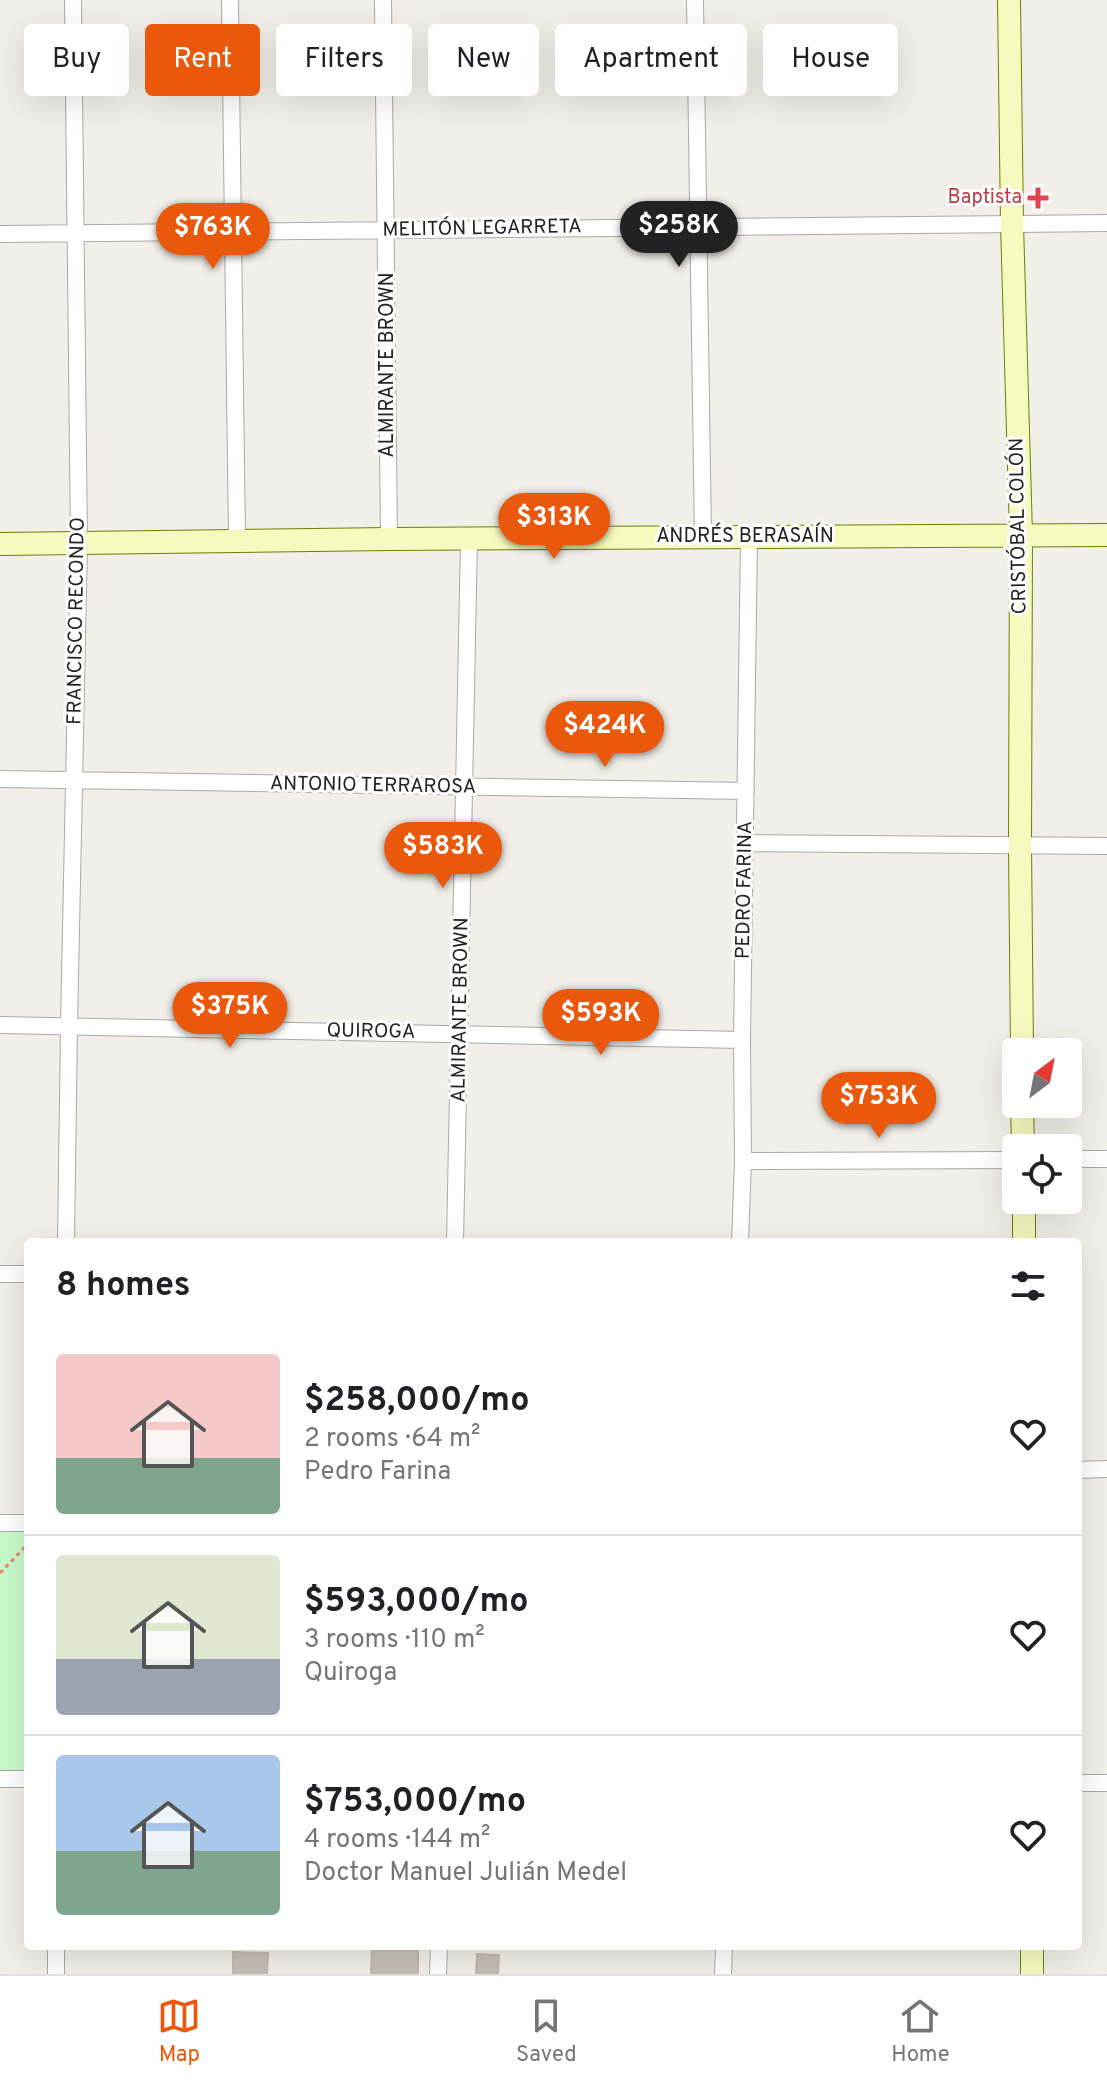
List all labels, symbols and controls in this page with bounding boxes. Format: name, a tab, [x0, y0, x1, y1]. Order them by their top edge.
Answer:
chip: Buy	[24, 24, 129, 96]
chip: Rent	[145, 24, 260, 96]
chip: Filters	[276, 24, 412, 96]
chip: New	[428, 24, 539, 96]
chip: Apartment	[555, 24, 747, 96]
chip: House	[763, 24, 898, 96]
place label: Baptista	[948, 185, 1022, 211]
marker: Baptista	[1029, 189, 1047, 207]
pin: $258K	[623, 201, 735, 269]
pin: $763K	[157, 203, 269, 271]
text: $258K	[638, 210, 720, 243]
text: $763K	[174, 212, 252, 245]
street label: MELITÓN LEGARRETA	[382, 212, 582, 244]
street label: ALMIRANTE BROWN	[375, 272, 401, 458]
street label: CRISTÓBAL COLÓN	[1002, 438, 1034, 614]
pin: $313K	[498, 493, 610, 561]
text: $313K	[516, 502, 592, 535]
street label: FRANCISCO RECONDO	[62, 517, 92, 725]
street label: ANDRÉS BERASAÍN	[656, 522, 834, 550]
pin: $424K	[549, 701, 661, 769]
text: $424K	[563, 710, 647, 743]
street label: ANTONIO TERRAROSA	[270, 771, 476, 801]
street label: PEDRO FARINA	[731, 821, 759, 959]
pin: $583K	[387, 822, 499, 890]
text: $583K	[402, 831, 484, 864]
street label: ALMIRANTE BROWN	[446, 917, 476, 1103]
pin: $375K	[174, 982, 286, 1050]
pin: $593K	[545, 989, 657, 1057]
text: $375K	[190, 991, 270, 1024]
text: $593K	[560, 998, 642, 1031]
street label: QUIROGA	[326, 1018, 416, 1046]
north arrow	[1002, 1038, 1082, 1118]
map controls	[1002, 1038, 1082, 1214]
pin: $753K	[823, 1072, 935, 1140]
text: $753K	[839, 1081, 919, 1114]
button: locate	[1002, 1134, 1082, 1214]
icon: filters	[1006, 1264, 1050, 1308]
text: 8 homes	[56, 1265, 190, 1308]
text: $258,000/mo	[304, 1380, 530, 1423]
icon: home	[120, 1386, 216, 1482]
icon: heart	[1006, 1412, 1050, 1456]
text: 2 rooms · 64 m²	[304, 1423, 480, 1456]
text: Pedro Farina	[304, 1456, 451, 1489]
text: $593,000/mo	[304, 1581, 529, 1624]
icon: home	[120, 1587, 216, 1683]
icon: heart	[1006, 1613, 1050, 1657]
text: 3 rooms · 110 m²	[304, 1624, 485, 1657]
text: Quiroga	[304, 1657, 397, 1690]
text: $753,000/mo	[304, 1781, 526, 1824]
icon: home	[120, 1787, 216, 1883]
icon: heart	[1006, 1813, 1050, 1857]
text: 4 rooms · 144 m²	[304, 1824, 490, 1857]
text: Doctor Manuel Julián Medel	[304, 1857, 627, 1890]
tab: Map	[157, 1994, 201, 2069]
tab: Saved	[516, 1994, 577, 2069]
tab: Home	[891, 1994, 950, 2069]

